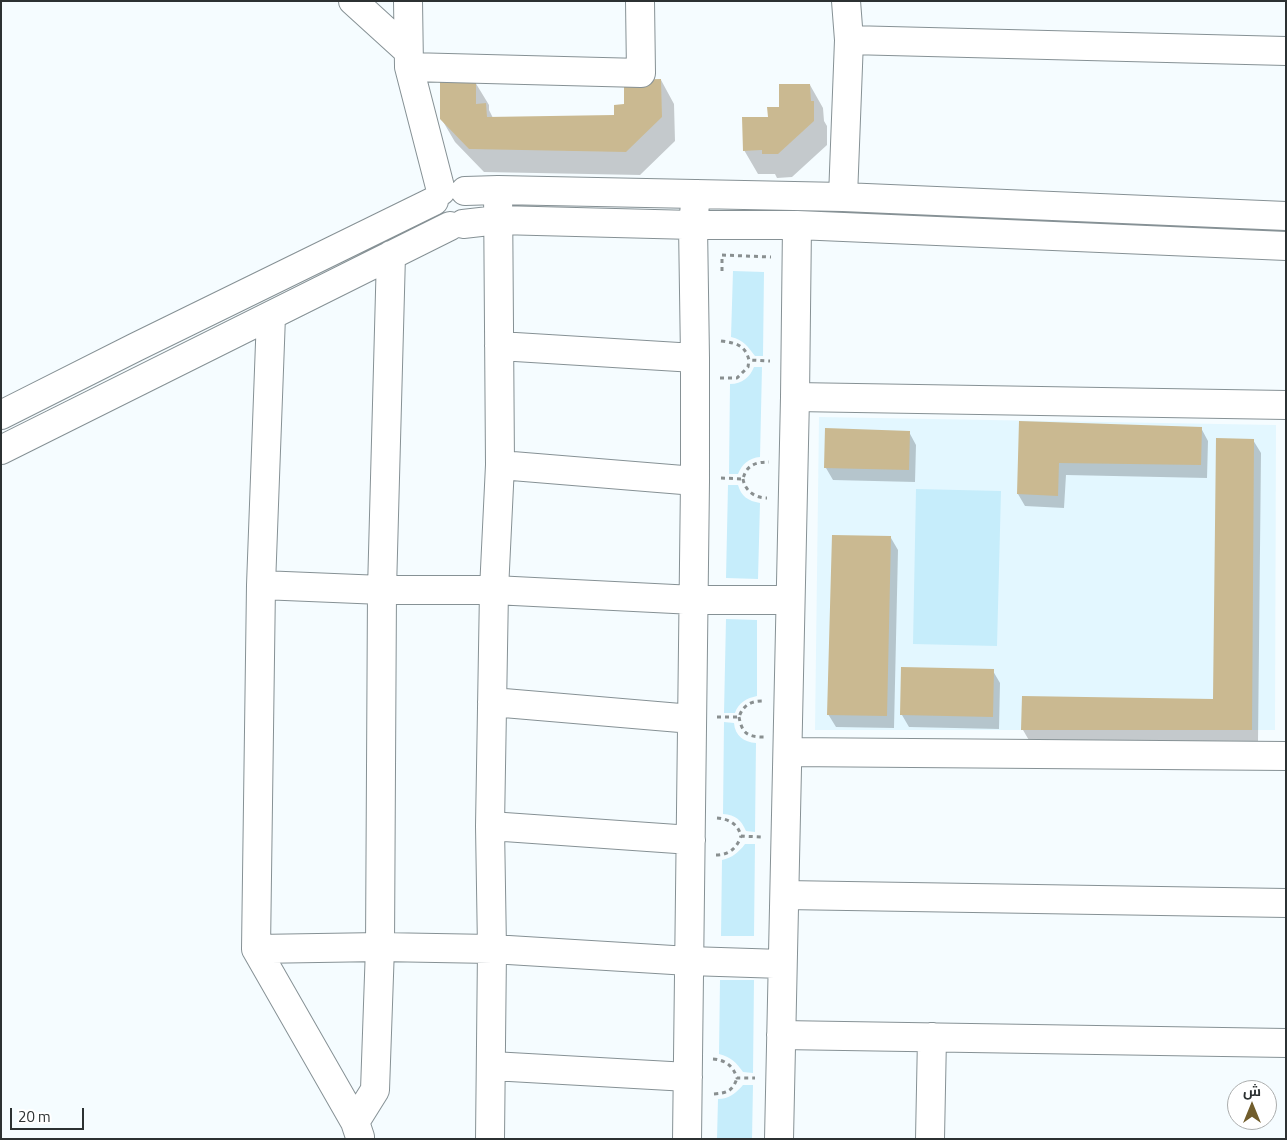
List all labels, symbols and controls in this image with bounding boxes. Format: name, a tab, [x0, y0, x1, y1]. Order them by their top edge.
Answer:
north arrow	[1227, 1080, 1277, 1130]
text: ش	[1243, 1080, 1261, 1101]
scale bar	[12, 1098, 86, 1130]
text: 20 m	[18, 1105, 51, 1128]

